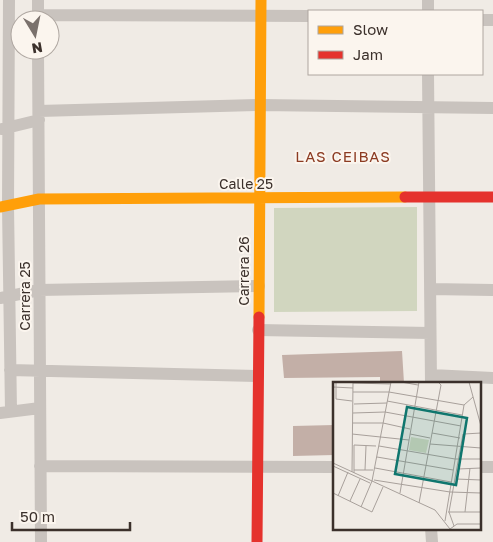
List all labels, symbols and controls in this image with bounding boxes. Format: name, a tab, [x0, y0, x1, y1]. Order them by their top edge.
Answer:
north arrow	[10, 10, 60, 60]
legend	[308, 10, 483, 75]
text: Slow	[353, 20, 388, 38]
text: N	[31, 39, 44, 58]
text: Jam	[353, 45, 383, 63]
district label: LAS CEIBAS	[295, 147, 391, 165]
street label: Calle 25	[219, 175, 273, 192]
street label: Carrera 26	[235, 236, 252, 306]
street label: Carrera 25	[16, 261, 33, 331]
inset map	[333, 382, 480, 530]
scale bar	[12, 500, 130, 532]
text: 50 m	[20, 507, 55, 525]

